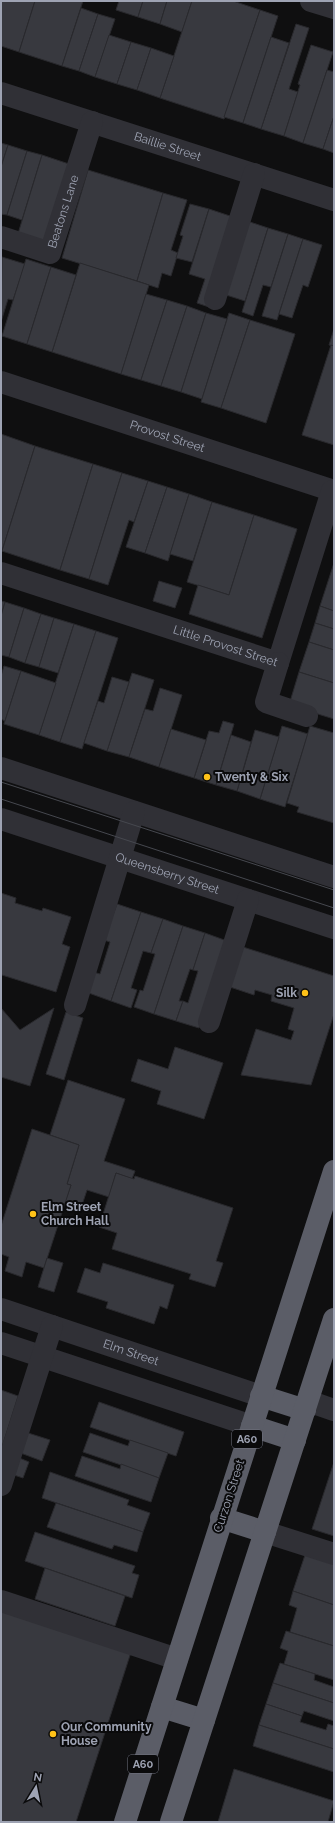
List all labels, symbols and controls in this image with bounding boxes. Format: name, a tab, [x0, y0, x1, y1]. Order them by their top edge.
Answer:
street label: Baillie Street	[132, 129, 203, 164]
street label: Beatons Lane	[45, 173, 82, 250]
street label: Provost Street	[128, 418, 207, 455]
street label: Little Provost Street	[171, 622, 279, 669]
place label: Twenty & Six	[215, 770, 289, 784]
marker: Twenty & Six	[202, 772, 212, 782]
street label: Queensberry Street	[114, 850, 221, 897]
place label: Silk	[276, 986, 297, 1000]
marker: Silk	[300, 988, 310, 998]
place label: Elm Street Church Hall	[41, 1200, 109, 1228]
marker: Elm Street Church Hall	[28, 1209, 38, 1219]
street label: Elm Street	[101, 1337, 161, 1368]
road number: A60	[232, 1430, 262, 1448]
street label: Curzon Street	[211, 1458, 247, 1534]
place label: Our Community House	[61, 1720, 152, 1748]
marker: Our Community House	[48, 1729, 58, 1739]
road number: A60	[128, 1755, 158, 1773]
north arrow	[16, 1767, 56, 1807]
text: N	[32, 1771, 43, 1785]

